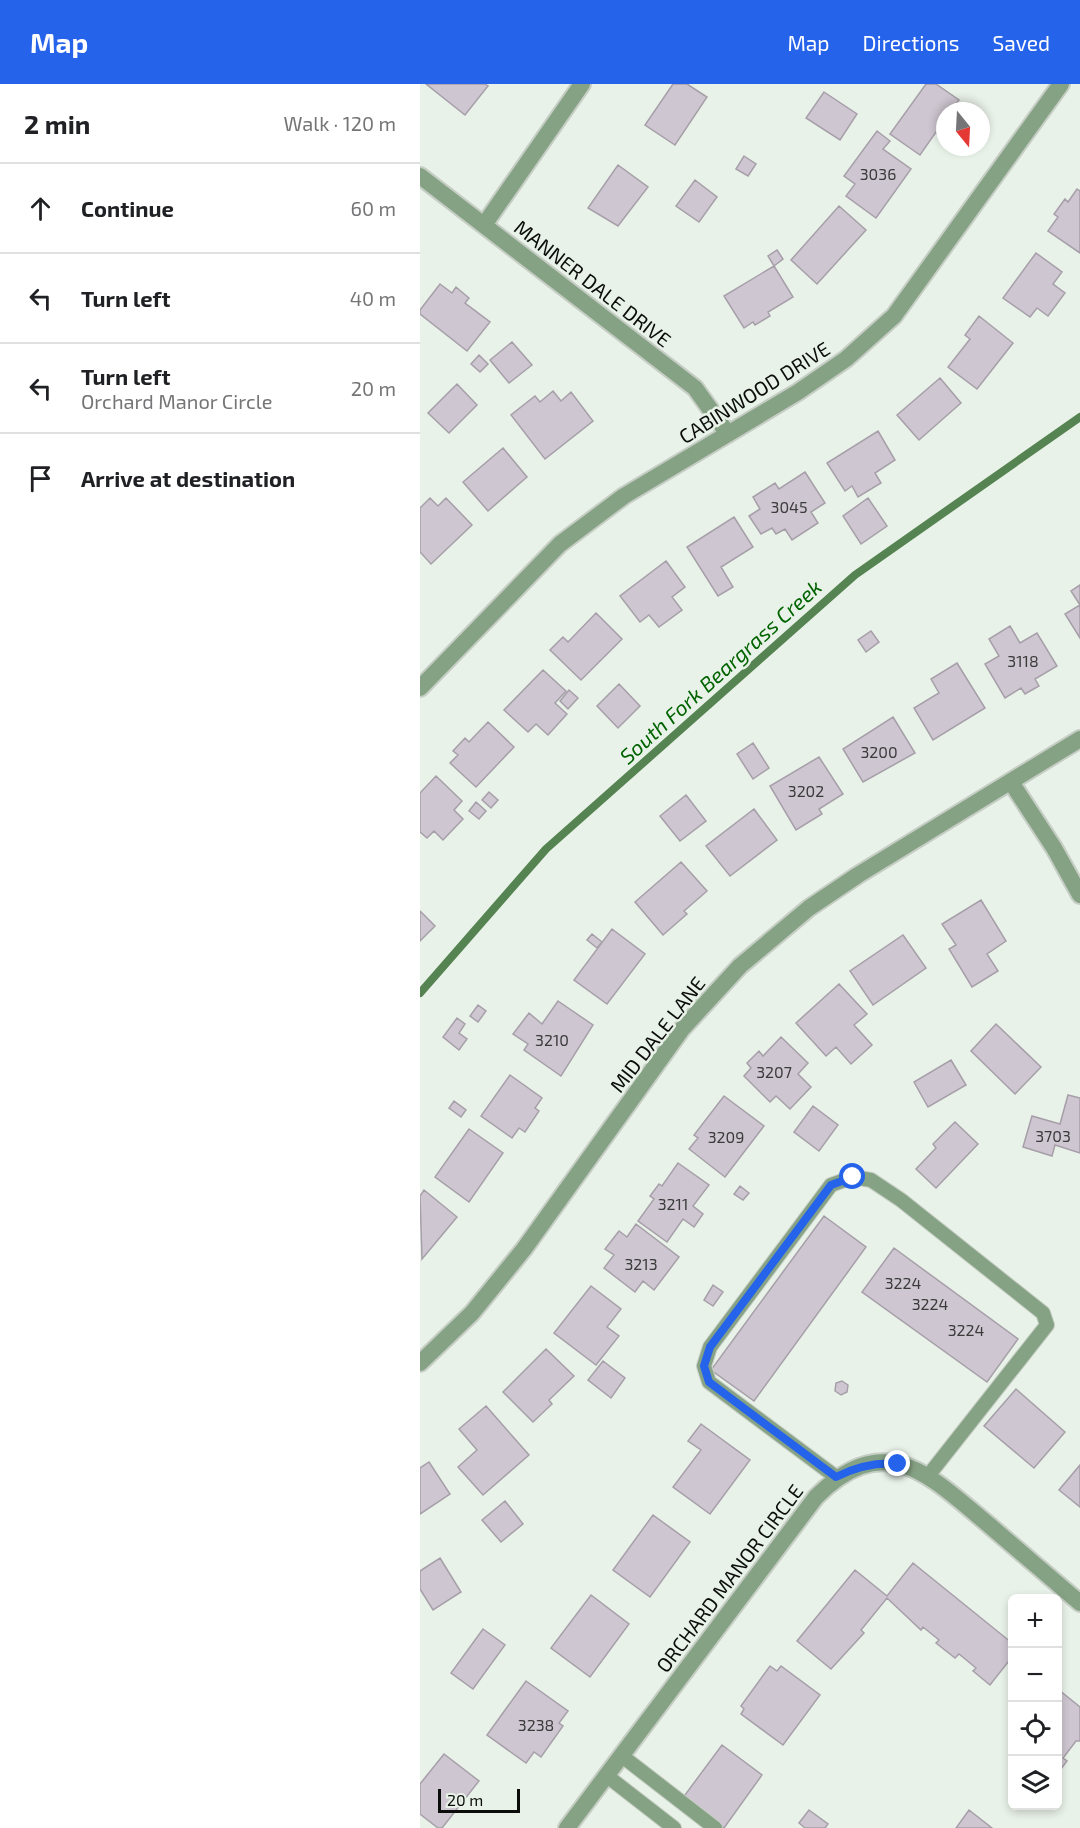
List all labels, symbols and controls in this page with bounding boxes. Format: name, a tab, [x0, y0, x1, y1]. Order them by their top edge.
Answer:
text: Map	[30, 25, 88, 59]
text: Map	[787, 30, 830, 55]
text: Directions	[863, 30, 959, 55]
text: Saved	[992, 30, 1050, 55]
north arrow	[936, 102, 990, 156]
text: 2 min	[24, 108, 90, 139]
text: Walk · 120 m	[284, 111, 396, 135]
house number: 3036	[860, 164, 896, 183]
icon: ahead	[24, 192, 57, 225]
text: Continue	[81, 195, 174, 221]
text: 60 m	[351, 196, 396, 220]
street label: MANNER DALE DRIVE	[510, 214, 676, 352]
icon: left	[24, 282, 57, 315]
text: Turn left	[81, 285, 170, 311]
text: 40 m	[350, 286, 396, 310]
street label: CABINWOOD DRIVE	[674, 336, 834, 448]
text: Turn left	[81, 363, 170, 389]
icon: left	[24, 372, 57, 405]
text: 20 m	[351, 376, 396, 400]
text: Orchard Manor Circle	[81, 389, 272, 413]
icon: arrive	[24, 462, 57, 495]
text: Arrive at destination	[81, 465, 295, 491]
house number: 3045	[771, 497, 807, 516]
water label: South Fork Beargrass Creek	[614, 574, 826, 768]
house number: 3118	[1007, 651, 1039, 670]
house number: 3200	[860, 742, 898, 761]
house number: 3202	[788, 781, 824, 800]
street label: MID DALE LANE	[604, 971, 710, 1097]
house number: 3210	[535, 1030, 569, 1049]
house number: 3207	[756, 1062, 792, 1081]
house number: 3703	[1035, 1126, 1071, 1145]
house number: 3209	[708, 1127, 744, 1146]
route start	[839, 1163, 865, 1189]
house number: 3211	[658, 1194, 688, 1213]
house number: 3213	[624, 1254, 658, 1273]
house number: 3224	[885, 1273, 922, 1292]
house number: 3224	[912, 1294, 949, 1313]
house number: 3224	[948, 1320, 985, 1339]
route end	[884, 1450, 910, 1476]
street label: ORCHARD MANOR CIRCLE	[650, 1479, 808, 1677]
map controls	[1008, 1594, 1062, 1810]
button: +	[1008, 1594, 1062, 1648]
button: −	[1008, 1648, 1062, 1702]
button: locate	[1008, 1702, 1062, 1756]
house number: 3238	[518, 1715, 554, 1734]
button: layers	[1008, 1756, 1062, 1810]
scale bar	[438, 1786, 520, 1814]
text: 20 m	[447, 1790, 483, 1809]

